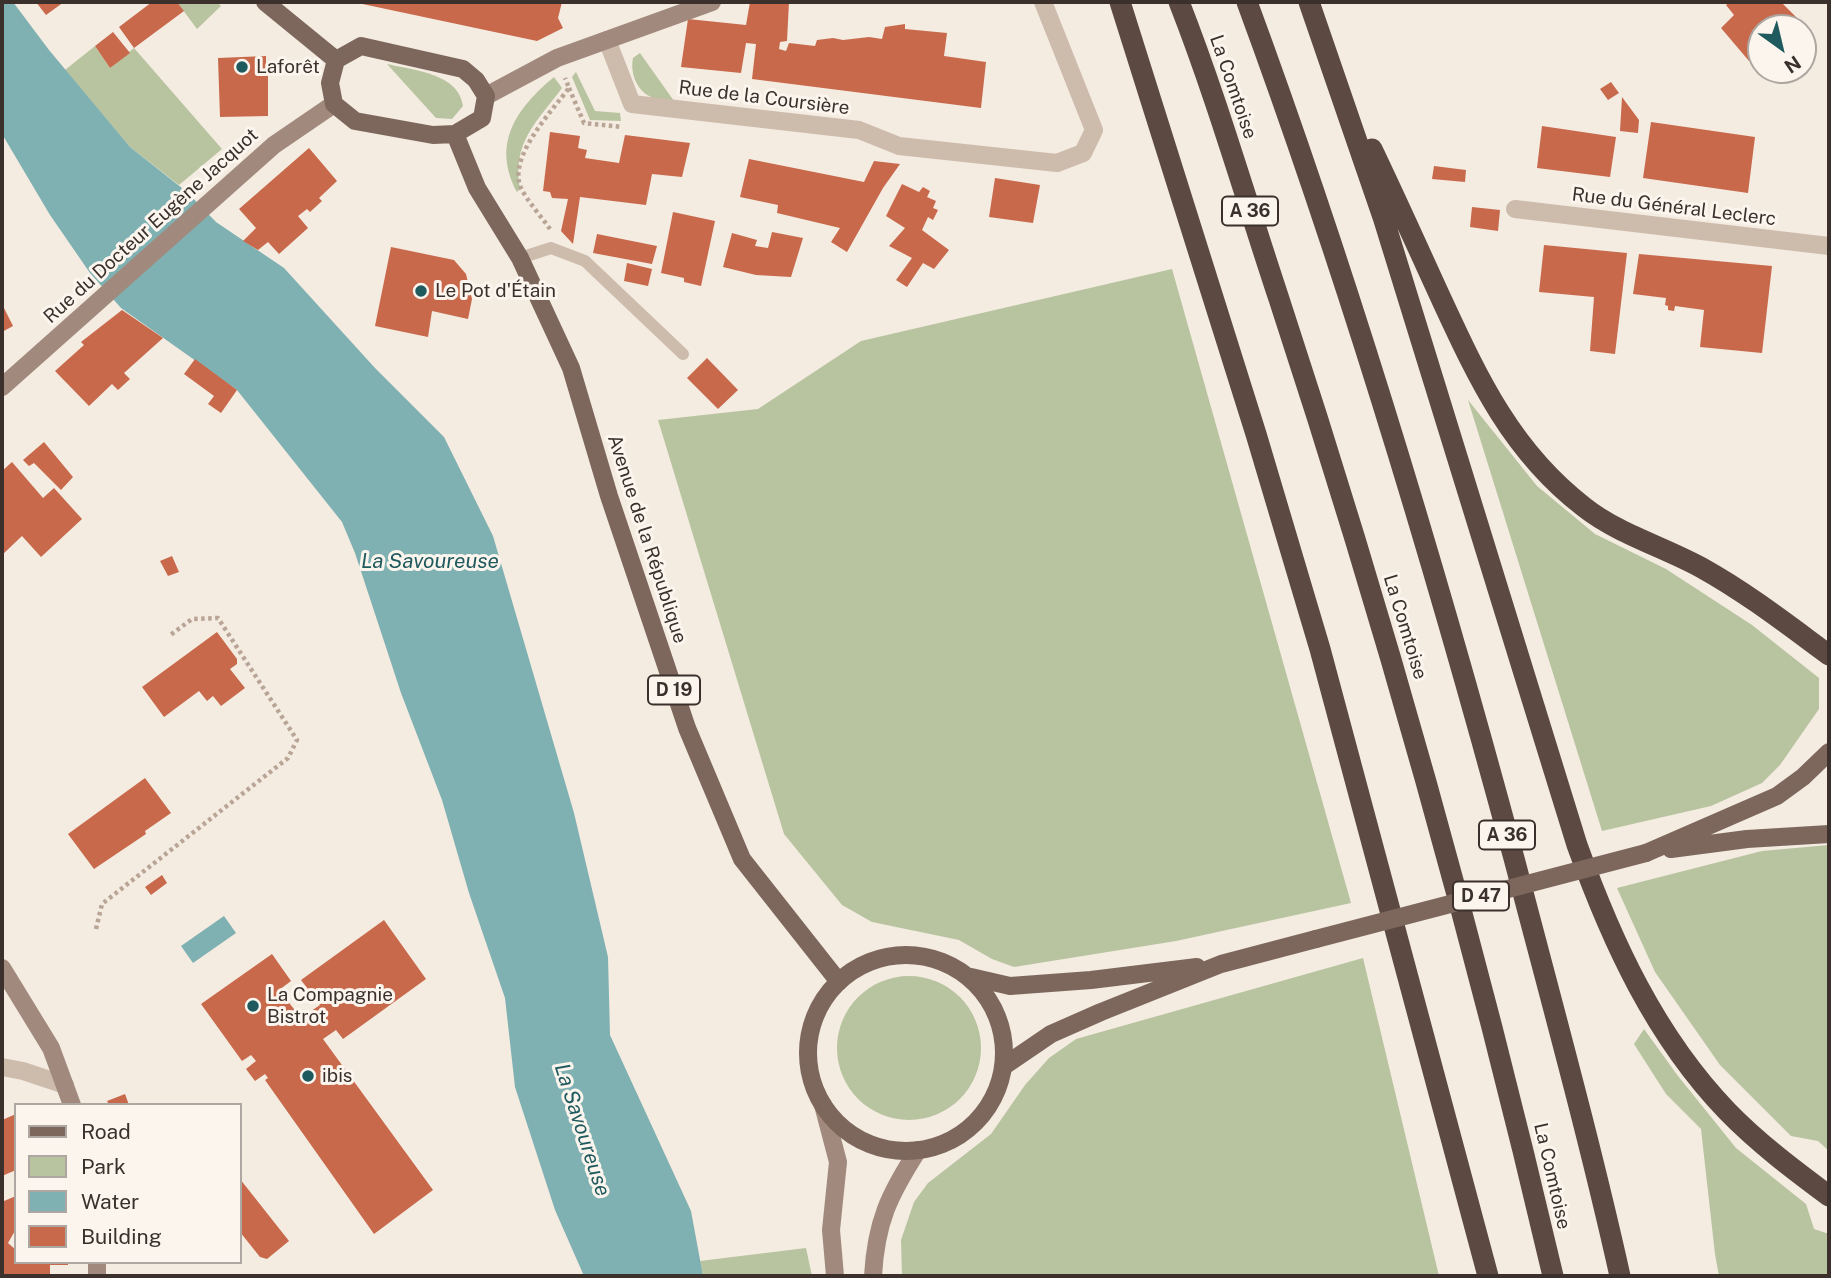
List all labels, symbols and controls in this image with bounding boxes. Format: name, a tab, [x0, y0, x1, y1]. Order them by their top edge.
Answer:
north arrow	[1747, 14, 1817, 84]
street label: La Comtoise	[1205, 32, 1261, 142]
text: N	[1780, 51, 1805, 78]
place label: Laforêt	[256, 56, 320, 78]
marker: Laforêt	[234, 59, 250, 75]
street label: Rue de la Coursière	[677, 76, 851, 120]
street label: Rue du Docteur Eugène Jacquot	[39, 124, 263, 328]
street label: Rue du Général Leclerc	[1571, 183, 1777, 231]
road number: A 36	[1222, 196, 1278, 226]
place label: Le Pot d'Étain	[435, 280, 556, 302]
marker: Le Pot d'Étain	[413, 283, 429, 299]
street label: Avenue de la République	[602, 432, 692, 646]
water label: La Savoureuse	[361, 549, 499, 575]
street label: La Comtoise	[1378, 572, 1432, 682]
road number: D 19	[648, 676, 700, 704]
road number: A 36	[1479, 820, 1535, 850]
road number: D 47	[1453, 882, 1509, 911]
place label: La Compagnie Bistrot	[267, 984, 393, 1028]
marker: La Compagnie Bistrot	[245, 998, 261, 1014]
water label: La Savoureuse	[549, 1060, 615, 1200]
place label: ibis	[322, 1065, 352, 1087]
marker: ibis	[300, 1068, 316, 1084]
legend	[14, 1103, 242, 1264]
text: Road	[81, 1119, 131, 1144]
street label: La Comtoise	[1529, 1121, 1575, 1231]
text: Park	[81, 1154, 126, 1179]
text: Water	[81, 1189, 139, 1214]
text: Building	[81, 1224, 162, 1249]

